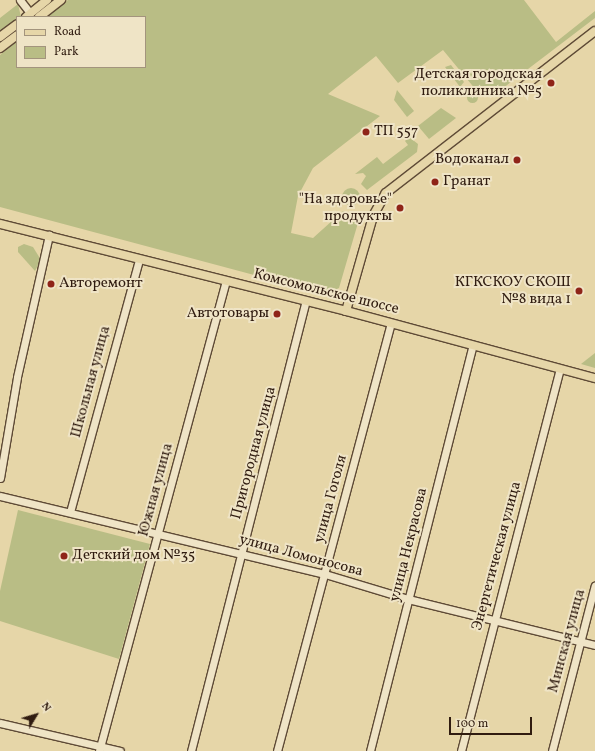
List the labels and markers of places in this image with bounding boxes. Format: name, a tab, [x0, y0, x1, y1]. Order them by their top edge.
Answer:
place label: Детская городская поликлиника №5	[414, 65, 542, 100]
marker: Детская городская поликлиника №5	[545, 77, 557, 89]
place label: ТП 557	[374, 123, 418, 141]
marker: ТП 557	[361, 127, 371, 137]
place label: Водоканал	[435, 151, 509, 169]
marker: Водоканал	[512, 155, 522, 165]
place label: Гранат	[443, 173, 490, 191]
marker: Гранат	[430, 177, 440, 187]
place label: "На здоровье" продукты	[299, 190, 392, 225]
marker: "На здоровье" продукты	[395, 203, 405, 213]
place label: КГКСКОУ СКОШ №8 вида 1	[454, 273, 571, 308]
place label: Авторемонт	[59, 275, 143, 293]
marker: Авторемонт	[46, 279, 56, 289]
marker: КГКСКОУ СКОШ №8 вида 1	[574, 286, 584, 296]
place label: Автотовары	[187, 305, 269, 323]
marker: Автотовары	[272, 309, 282, 319]
place label: Детский дом №35	[72, 547, 195, 565]
marker: Детский дом №35	[59, 551, 69, 561]

